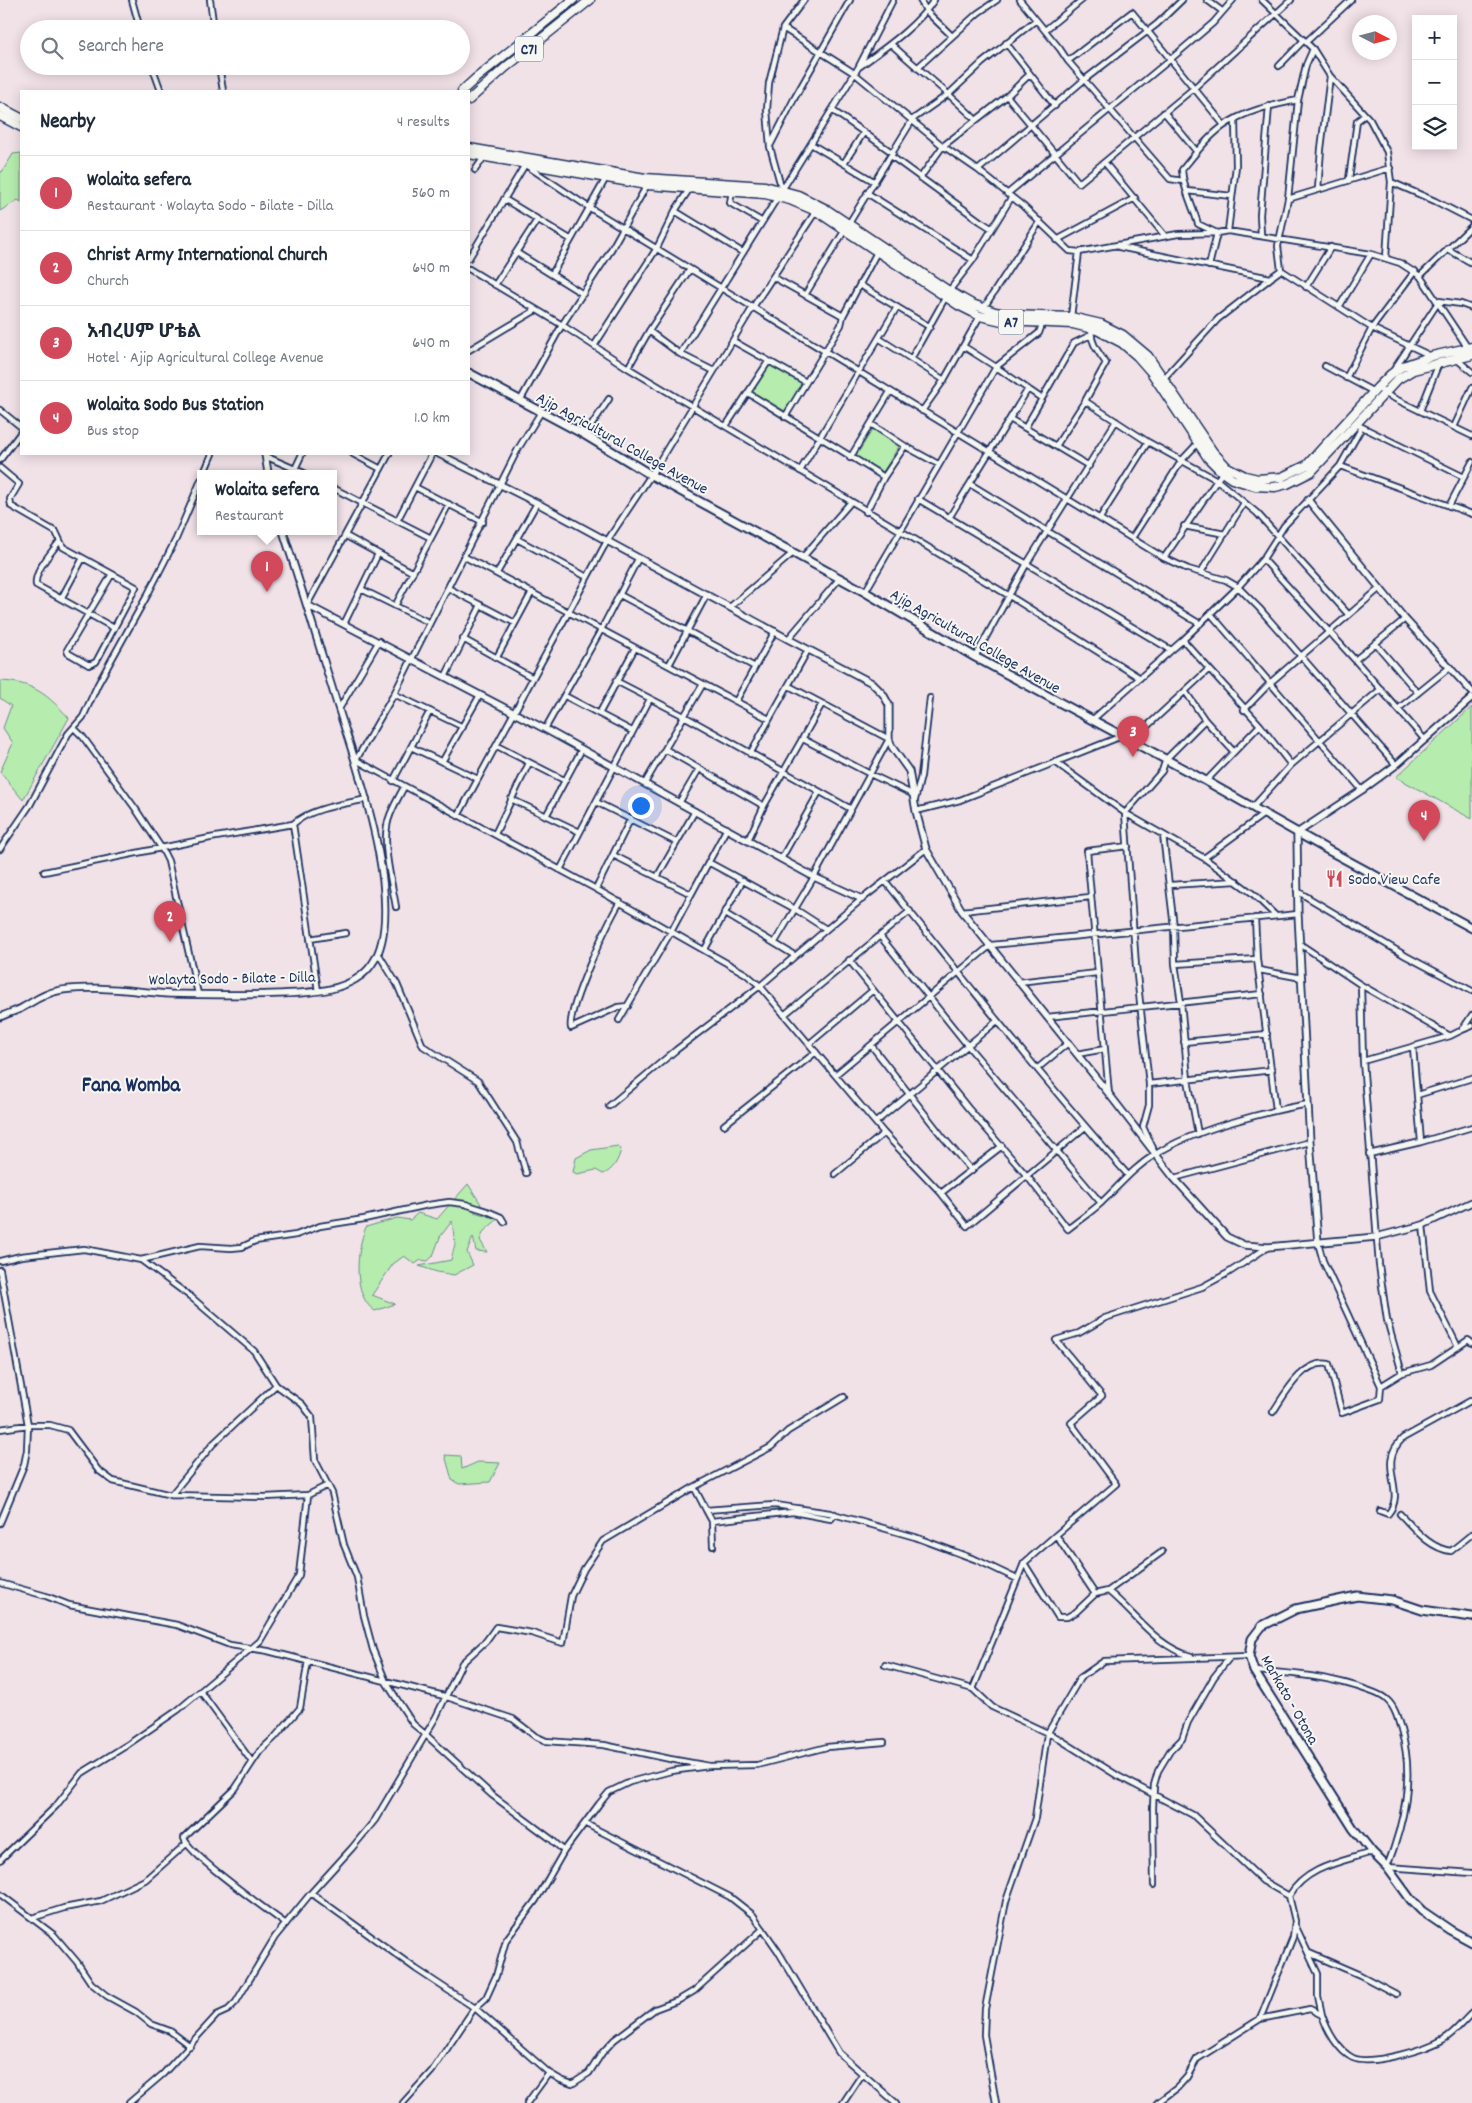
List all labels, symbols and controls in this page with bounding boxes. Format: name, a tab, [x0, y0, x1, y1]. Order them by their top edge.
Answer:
north arrow	[1352, 15, 1397, 60]
map controls	[1412, 15, 1457, 150]
button: +	[1412, 15, 1457, 60]
search box	[20, 20, 470, 75]
icon: search	[38, 34, 66, 62]
text: Search here	[78, 34, 164, 61]
road number: C71	[515, 36, 543, 62]
button: −	[1412, 60, 1457, 105]
button: layers	[1412, 105, 1457, 150]
text: Nearby	[40, 108, 95, 138]
text: 4 results	[397, 111, 450, 134]
text: Wolaita sefera	[87, 168, 191, 195]
text: 1	[54, 182, 58, 205]
text: 560 m	[411, 182, 450, 205]
text: Restaurant · Wolayta Sodo - Bilate - Dilla	[87, 195, 333, 218]
text: Christ Army International Church	[87, 243, 327, 270]
text: 2	[53, 257, 60, 280]
text: 640 m	[412, 257, 450, 280]
text: Church	[87, 270, 129, 293]
road number: A7	[998, 310, 1024, 334]
text: አብረሀም ሆቴል	[87, 320, 201, 347]
text: 3	[52, 332, 60, 355]
text: 640 m	[412, 332, 450, 355]
text: Hotel · Ajip Agricultural College Avenue	[87, 347, 324, 370]
street label: Ajip Agricultural College Avenue	[532, 387, 712, 501]
text: Wolaita Sodo Bus Station	[87, 393, 264, 420]
text: 4	[53, 407, 59, 430]
text: 1.0 km	[414, 407, 450, 430]
text: Bus stop	[87, 420, 139, 443]
popup	[197, 470, 337, 535]
text: Wolaita sefera	[215, 478, 319, 505]
text: Restaurant	[215, 505, 284, 528]
pin: 1	[251, 551, 283, 592]
street label: Ajip Agricultural College Avenue	[885, 584, 1064, 701]
pin: 3	[1117, 716, 1149, 757]
your location	[628, 793, 654, 819]
pin: 4	[1408, 800, 1440, 841]
restaurant icon: Sodo View Cafe	[1324, 868, 1344, 888]
place label: Sodo View Cafe	[1348, 869, 1440, 892]
pin: 2	[154, 901, 186, 942]
street label: Wolayta Sodo - Bilate - Dilla	[149, 967, 316, 992]
district label: Fana Womba	[82, 1072, 181, 1102]
street label: Markato - Otona	[1254, 1651, 1324, 1750]

